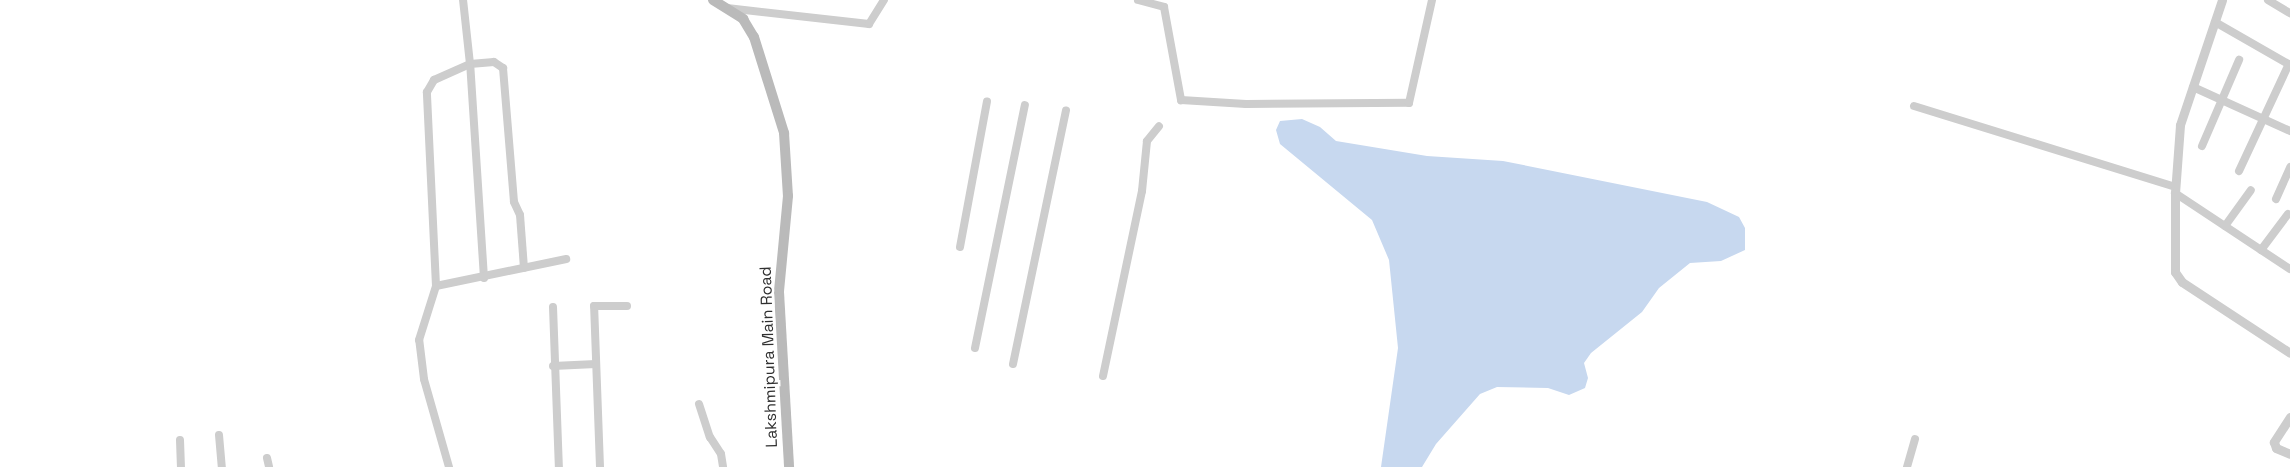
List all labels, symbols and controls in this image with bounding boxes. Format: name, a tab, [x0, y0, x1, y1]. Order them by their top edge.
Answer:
street label: Lakshmipura Main Road	[756, 266, 782, 448]

